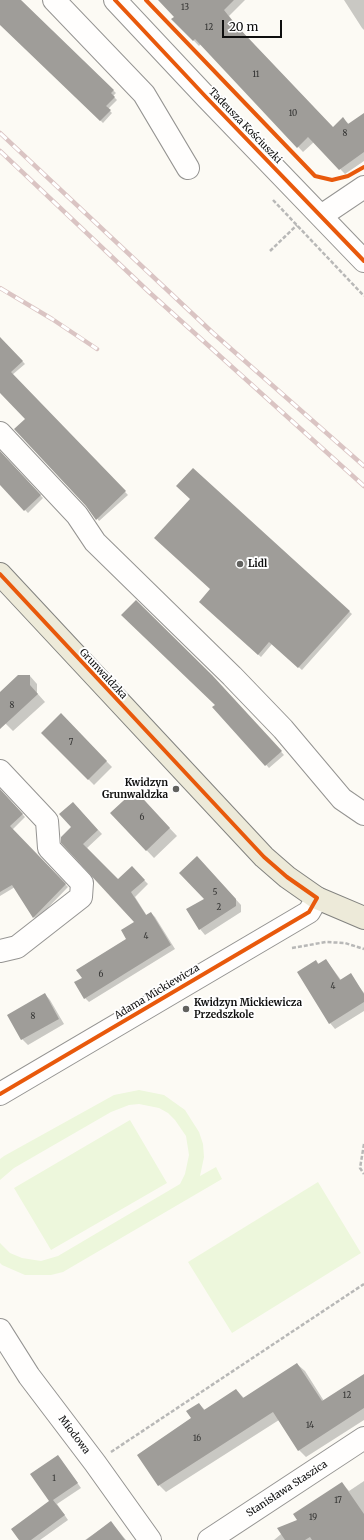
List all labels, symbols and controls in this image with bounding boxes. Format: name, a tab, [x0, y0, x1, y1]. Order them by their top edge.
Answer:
house number: 13	[181, 3, 189, 13]
scale bar	[224, 12, 284, 38]
text: 20 m	[229, 19, 258, 34]
house number: 12	[205, 23, 213, 33]
house number: 11	[253, 70, 259, 80]
street label: Tadeusza Kościuszki	[206, 86, 284, 166]
house number: 10	[289, 109, 297, 119]
house number: 8	[343, 129, 347, 139]
place label: Lidl	[248, 558, 267, 570]
marker: Lidl	[235, 559, 245, 569]
street label: Grunwaldzka	[77, 646, 129, 702]
house number: 8	[10, 701, 14, 711]
house number: 7	[69, 738, 73, 748]
place label: Kwidzyn Grunwaldzka	[102, 777, 168, 800]
marker: Kwidzyn Grunwaldzka	[171, 784, 181, 794]
house number: 6	[140, 813, 144, 823]
house number: 5	[213, 888, 217, 898]
house number: 2	[217, 903, 221, 913]
house number: 4	[144, 932, 148, 942]
street label: Adama Mickiewicza	[112, 962, 202, 1022]
house number: 6	[99, 970, 103, 980]
house number: 4	[331, 982, 335, 992]
place label: Kwidzyn Mickiewicza Przedszkole	[194, 997, 302, 1020]
marker: Kwidzyn Mickiewicza Przedszkole	[181, 1004, 191, 1014]
house number: 8	[31, 1012, 35, 1022]
house number: 12	[343, 1391, 351, 1401]
street label: Miodowa	[56, 1413, 92, 1457]
house number: 14	[306, 1421, 314, 1431]
house number: 16	[193, 1434, 201, 1444]
street label: Stanisława Staszica	[244, 1458, 330, 1520]
house number: 1	[52, 1474, 56, 1484]
house number: 17	[334, 1496, 342, 1506]
house number: 19	[309, 1513, 317, 1523]

